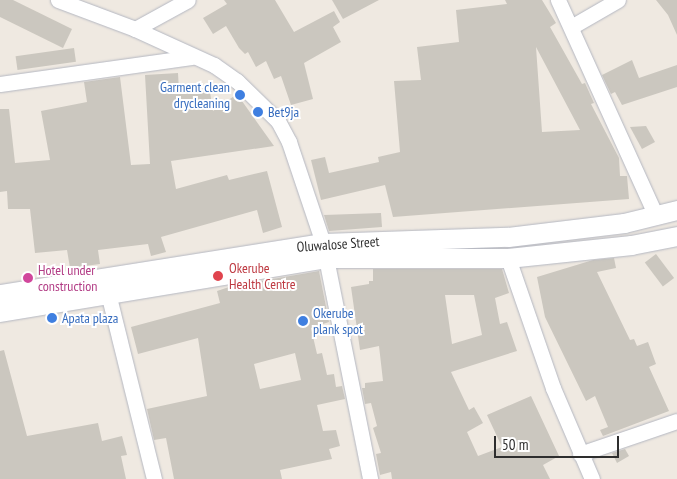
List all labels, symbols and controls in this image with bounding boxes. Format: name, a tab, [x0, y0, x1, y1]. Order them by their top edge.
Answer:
place label: Garment clean drycleaning	[160, 79, 230, 111]
marker: Garment clean drycleaning	[234, 89, 246, 101]
place label: Bet9ja	[268, 104, 299, 120]
marker: Bet9ja	[252, 106, 264, 118]
street label: Oluwalose Street	[296, 233, 380, 255]
place label: Okerube Health Centre	[229, 260, 296, 292]
place label: Hotel under construction	[38, 262, 97, 294]
marker: Okerube Health Centre	[211, 269, 225, 283]
marker: Hotel under construction	[22, 272, 34, 284]
place label: Okerube plank spot	[313, 305, 363, 338]
place label: Apata plaza	[62, 310, 118, 326]
marker: Apata plaza	[46, 312, 58, 324]
marker: Okerube plank spot	[297, 315, 309, 327]
scale bar	[497, 426, 622, 458]
text: 50 m	[502, 435, 528, 454]

